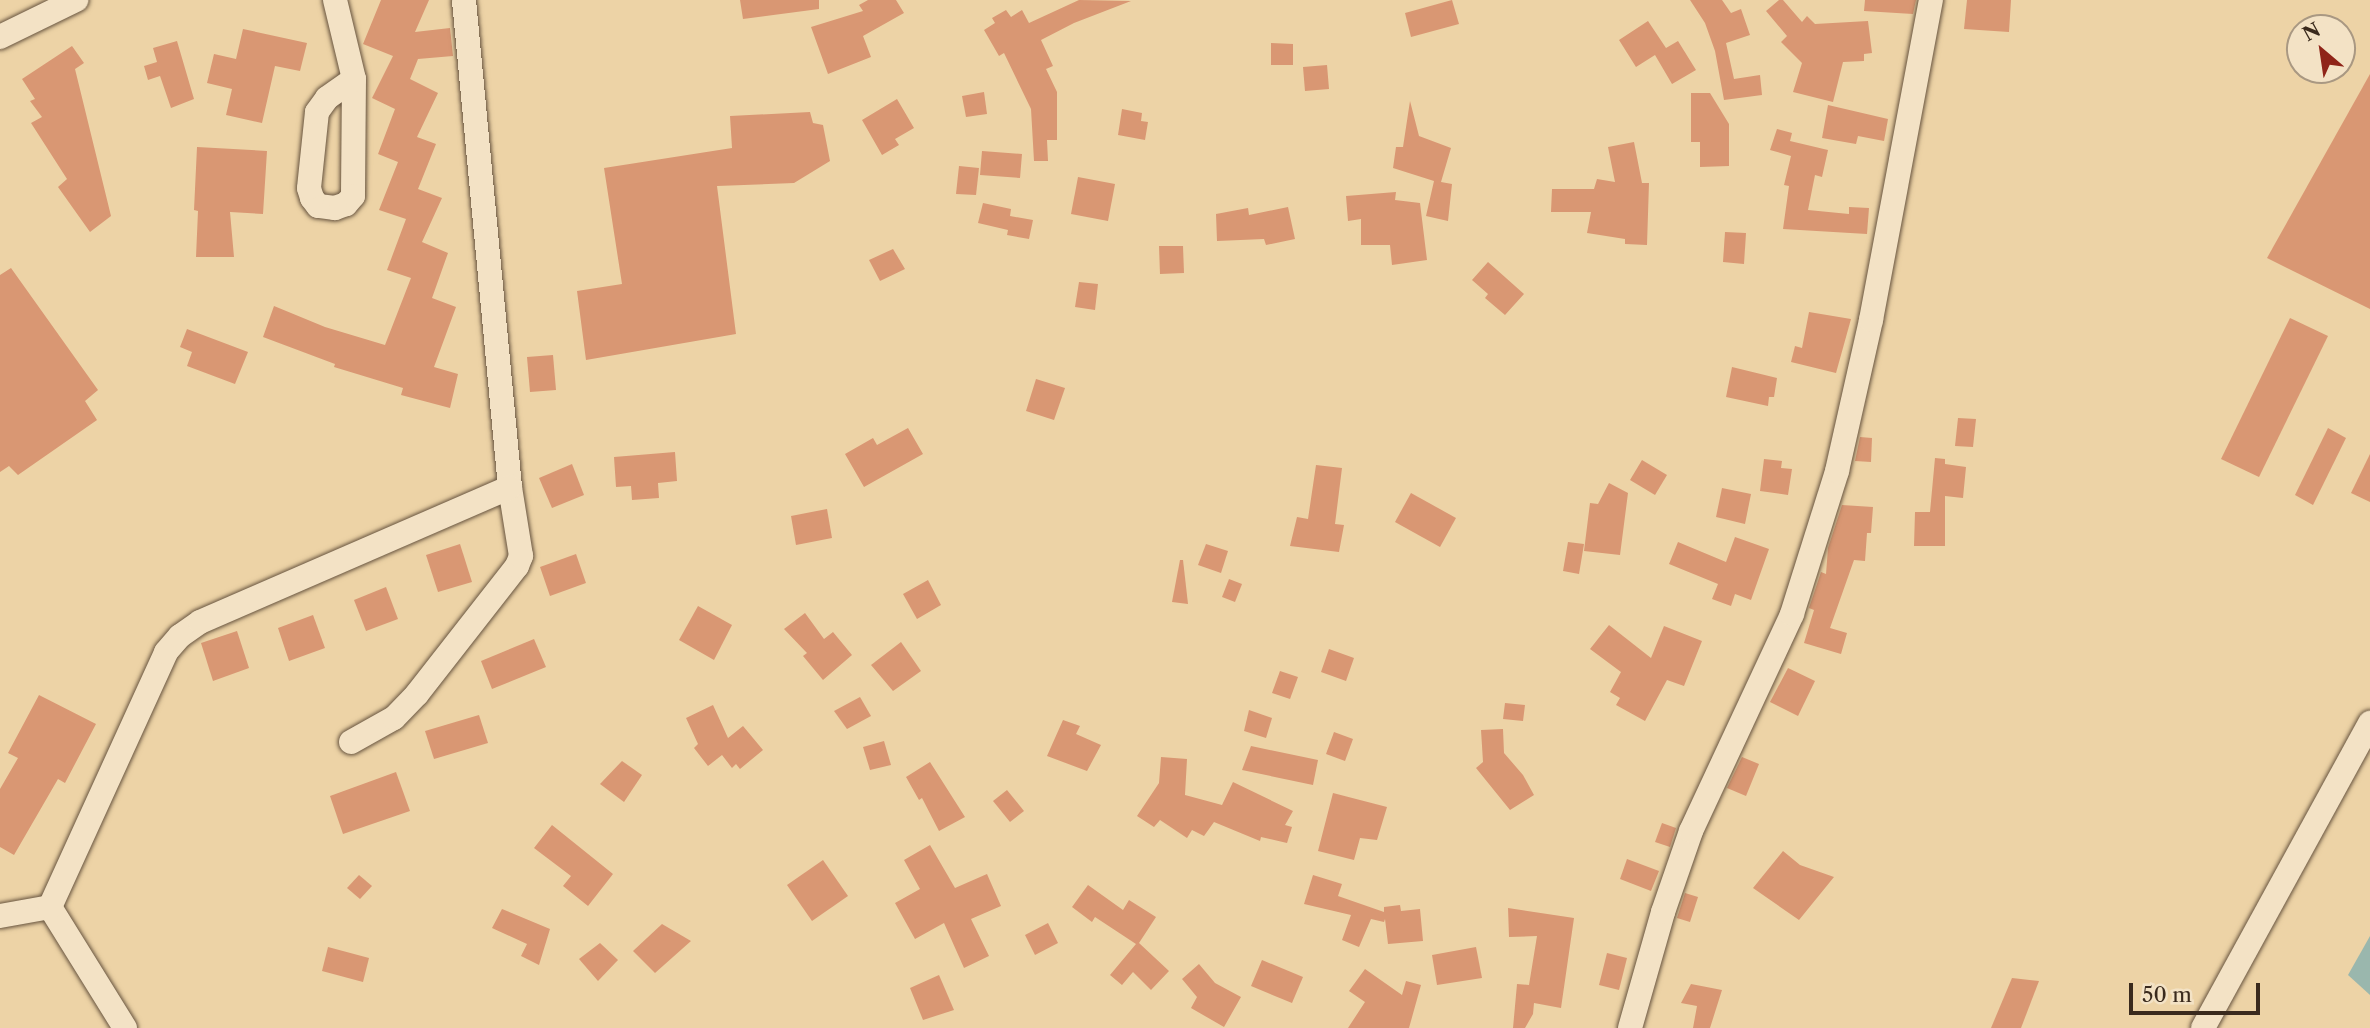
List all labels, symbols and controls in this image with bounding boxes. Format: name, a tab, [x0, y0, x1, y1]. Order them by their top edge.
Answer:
north arrow	[2286, 14, 2356, 84]
text: N	[2299, 18, 2324, 46]
scale bar	[2132, 968, 2263, 1012]
text: 50 m	[2142, 982, 2192, 1007]

